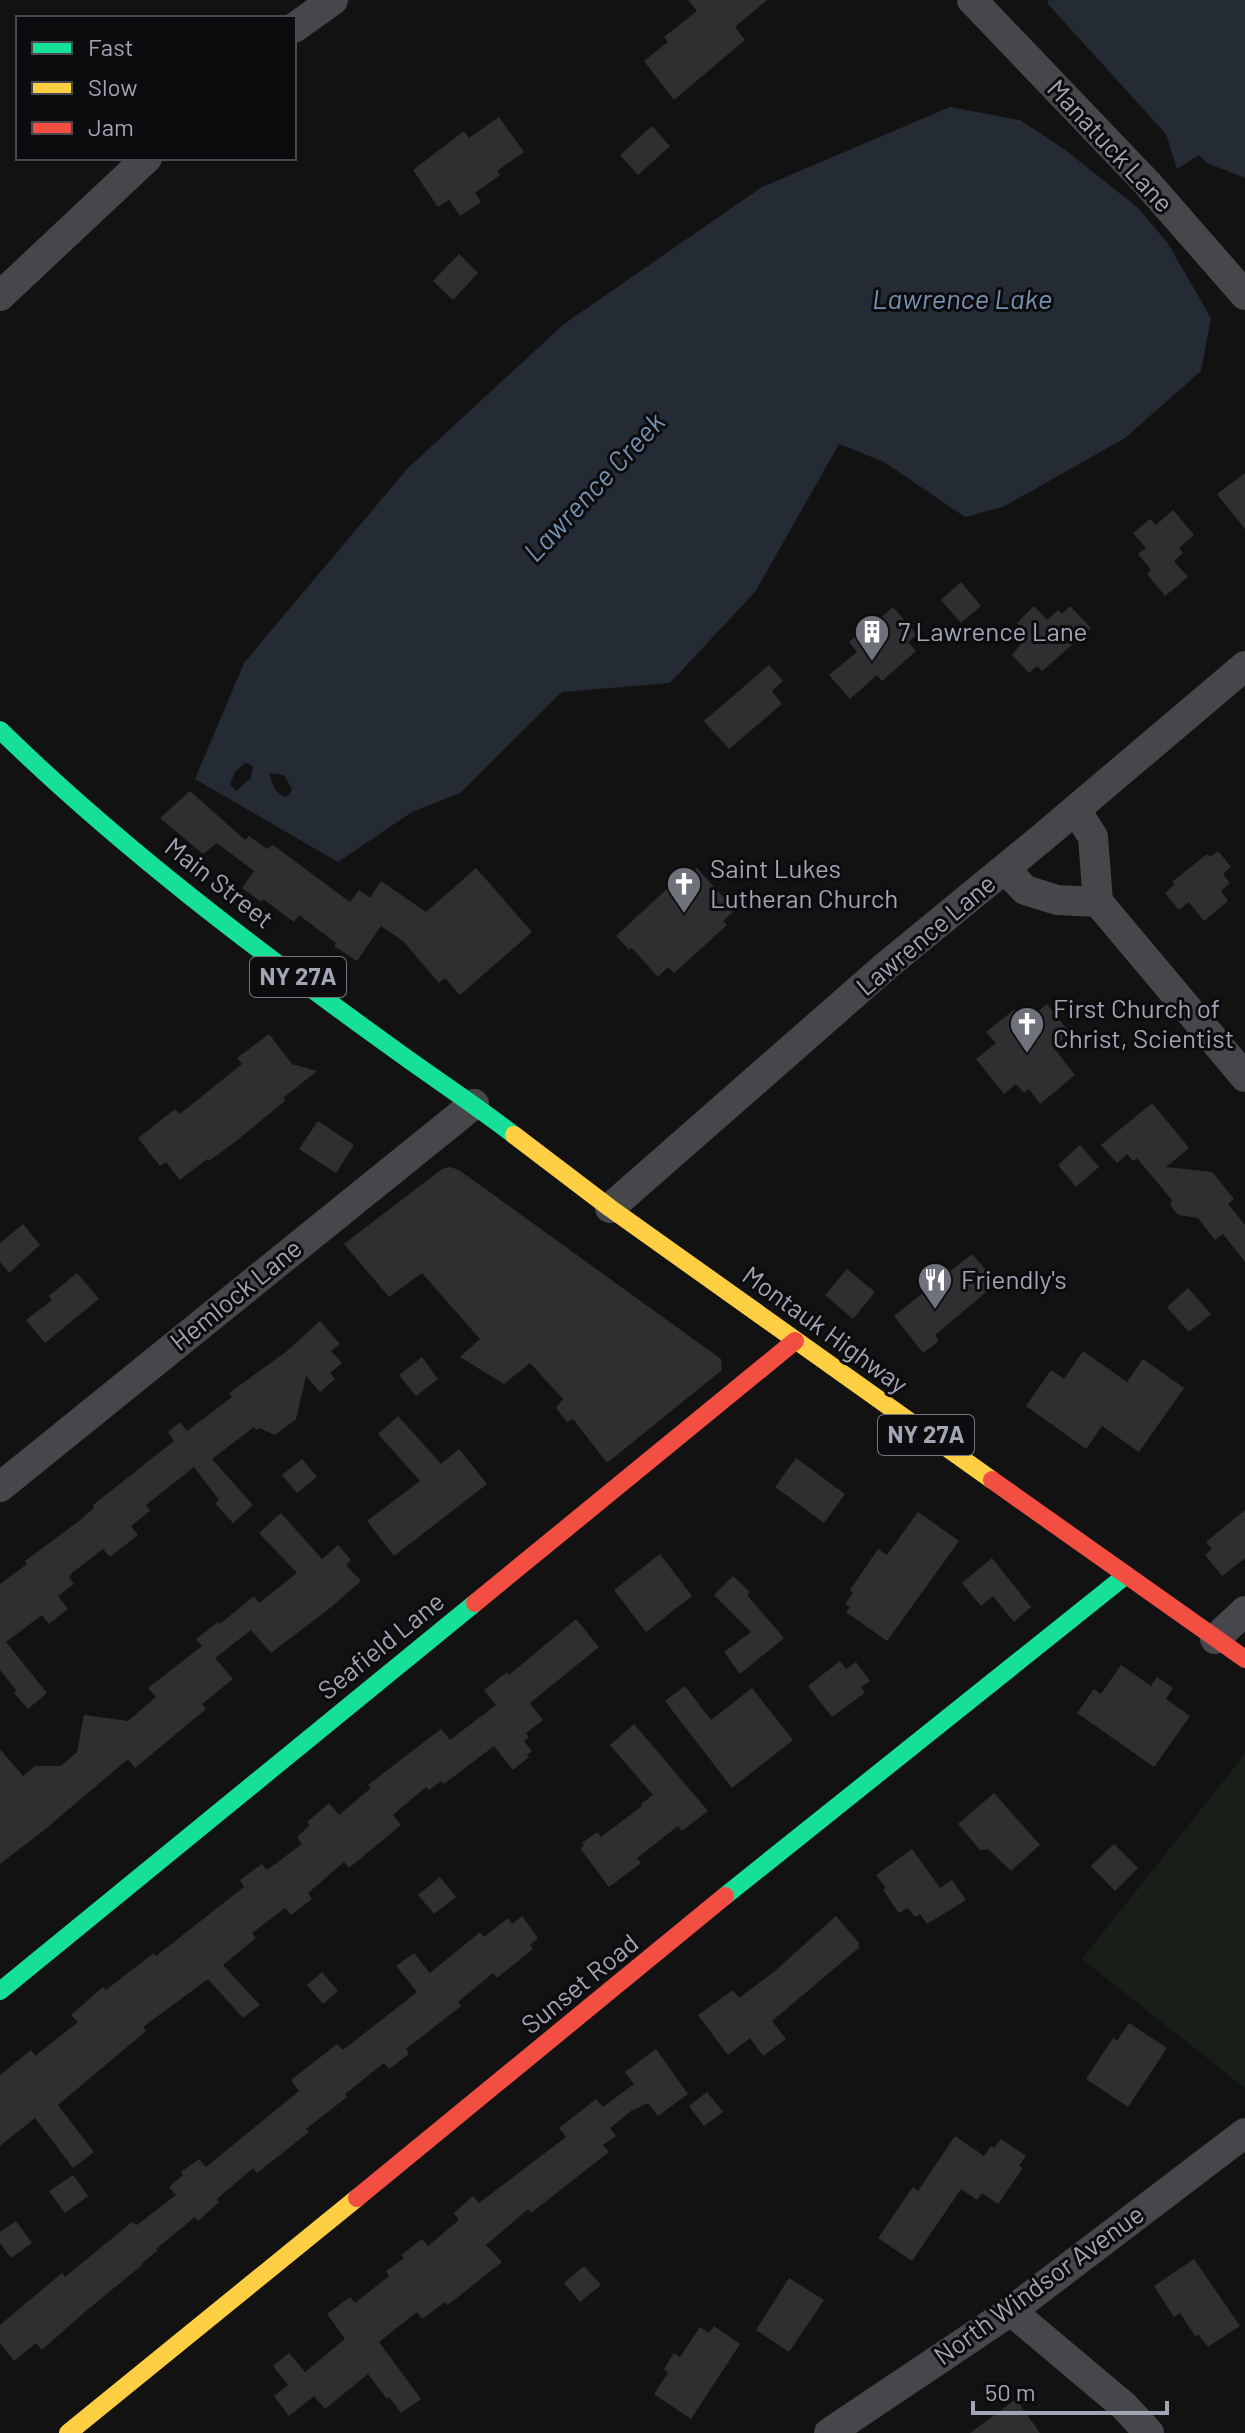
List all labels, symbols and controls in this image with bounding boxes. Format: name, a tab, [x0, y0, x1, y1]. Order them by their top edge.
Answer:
legend	[16, 16, 296, 160]
text: Fast	[88, 32, 133, 61]
text: Slow	[88, 72, 137, 101]
street label: Manatuck Lane	[1042, 72, 1180, 218]
text: Jam	[88, 112, 134, 141]
water label: Lawrence Lake	[872, 281, 1052, 315]
water label: Lawrence Creek	[516, 405, 671, 568]
building icon: 7 Lawrence Lane	[853, 613, 891, 663]
place label: 7 Lawrence Lane	[898, 615, 1087, 646]
street label: Main Street	[160, 830, 280, 934]
place label: Saint Lukes Lutheran Church	[710, 852, 898, 913]
church icon: Saint Lukes Lutheran Church	[665, 865, 703, 915]
street label: Lawrence Lane	[849, 867, 1001, 1001]
road number: NY 27A	[250, 957, 346, 997]
place label: First Church of Christ, Scientist	[1053, 992, 1234, 1053]
church icon: First Church of Christ, Scientist	[1008, 1005, 1046, 1055]
street label: Hemlock Lane	[163, 1231, 307, 1356]
street label: Montauk Highway	[737, 1258, 915, 1399]
restaurant icon: Friendly's	[916, 1261, 954, 1311]
place label: Friendly's	[961, 1263, 1067, 1294]
road number: NY 27A	[878, 1415, 974, 1455]
street label: Seafield Lane	[311, 1585, 449, 1705]
street label: Sunset Road	[514, 1926, 644, 2039]
street label: North Windsor Avenue	[927, 2197, 1149, 2370]
scale bar	[973, 2365, 1167, 2415]
text: 50 m	[985, 2377, 1036, 2406]

